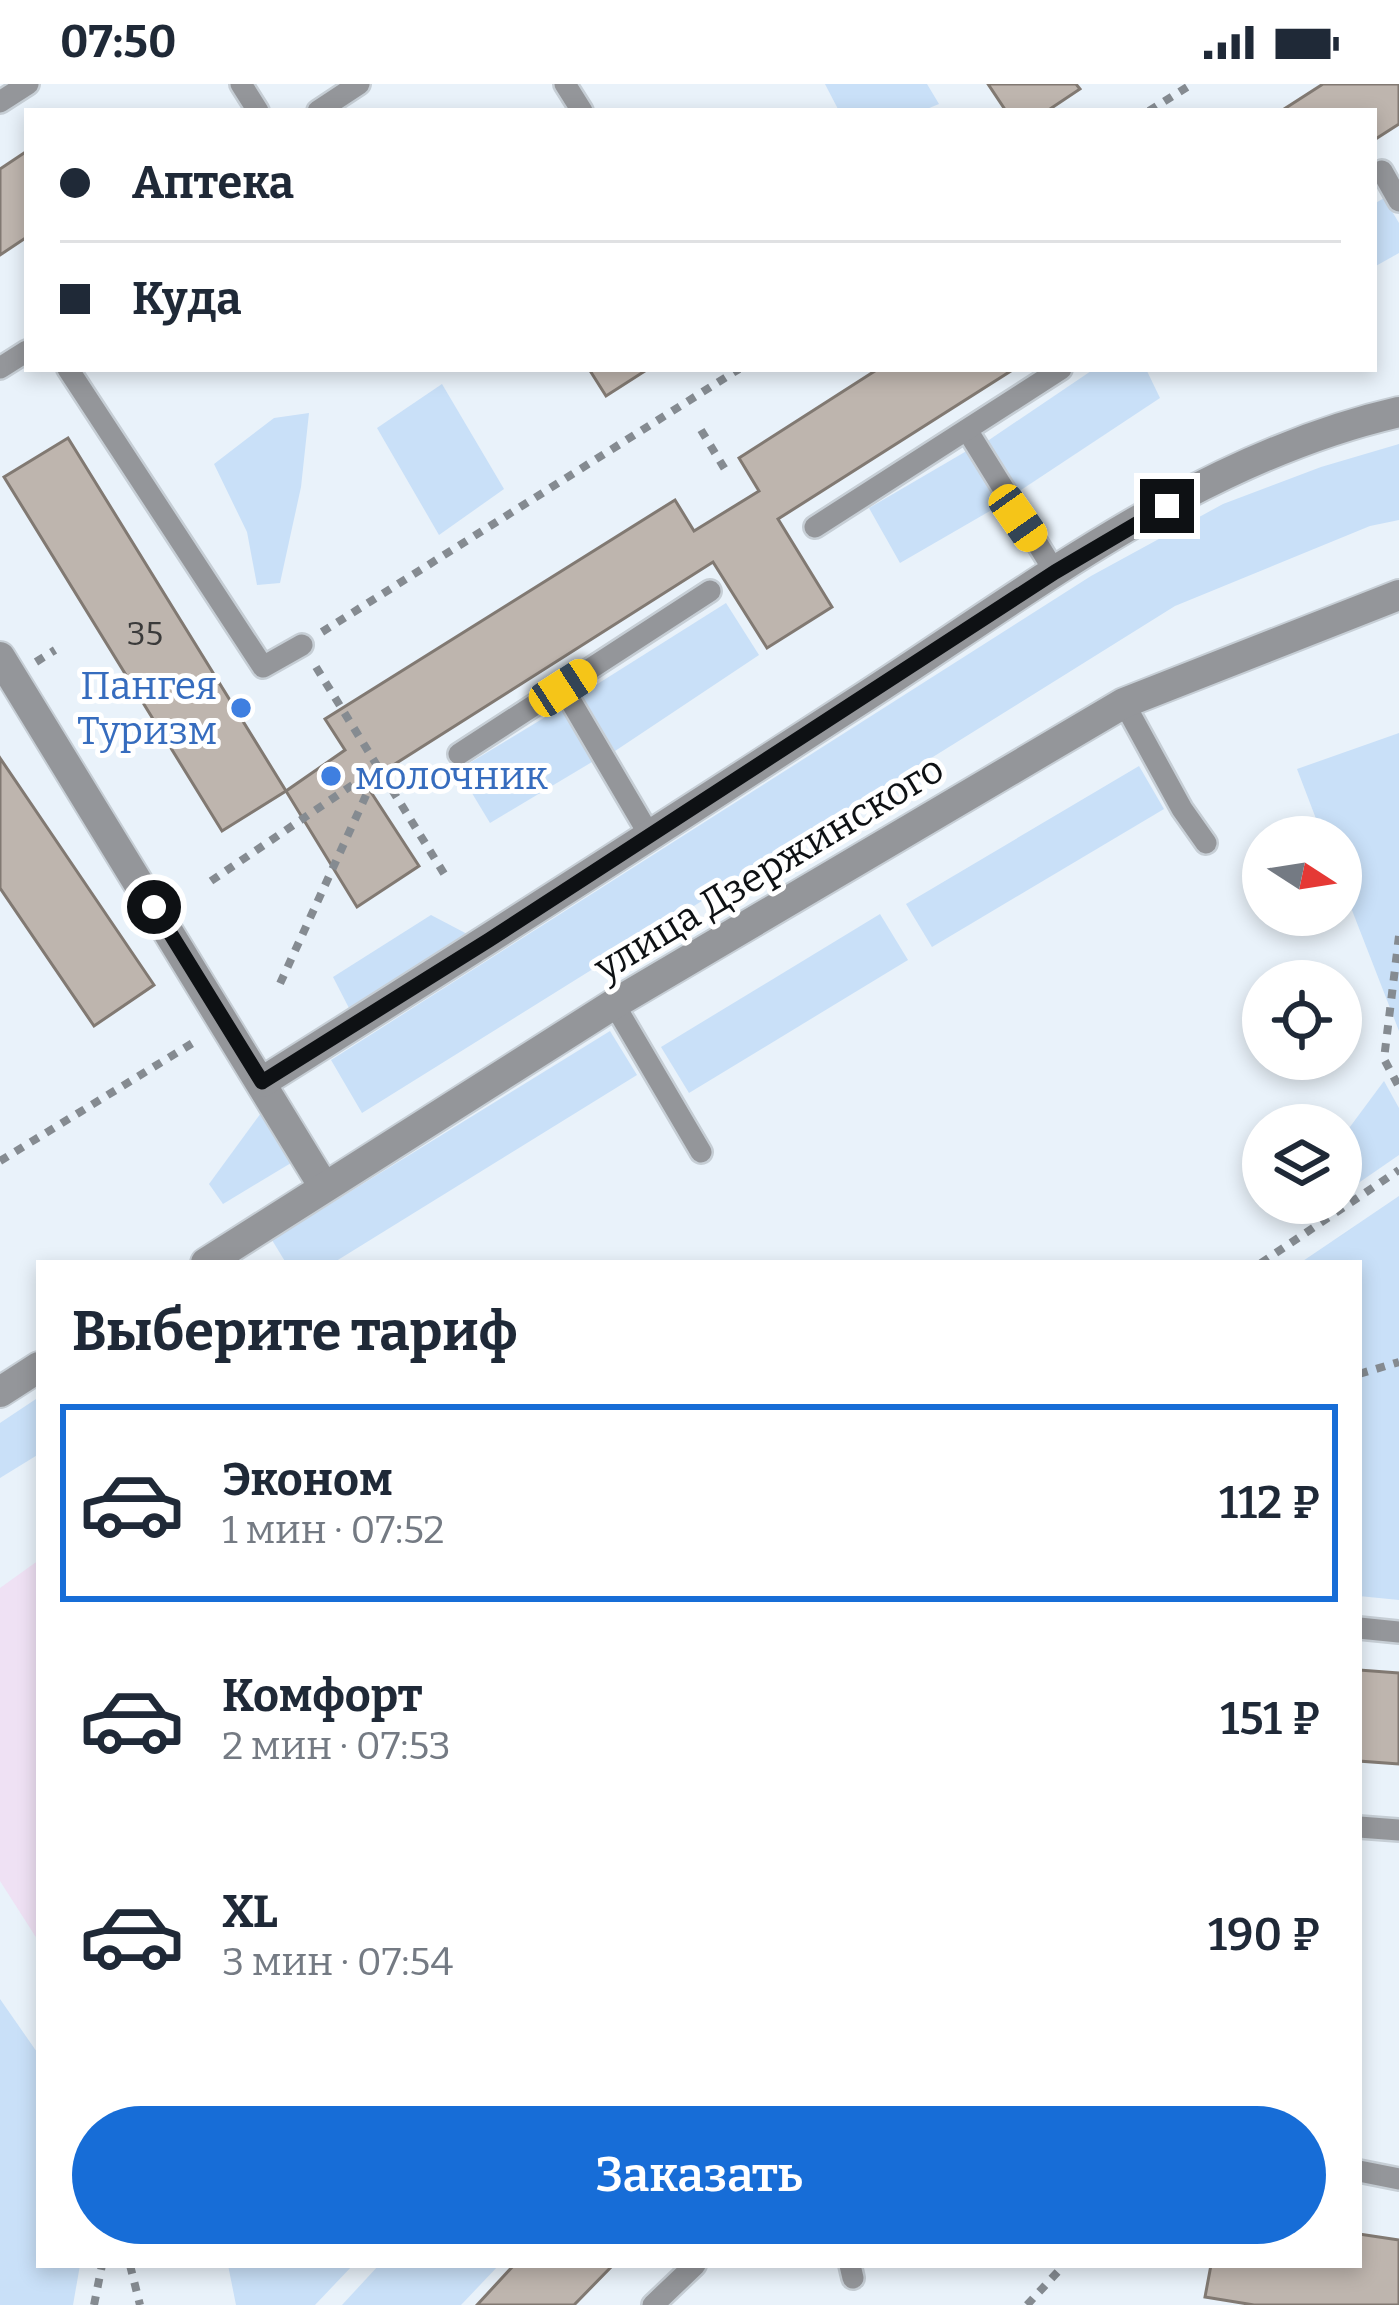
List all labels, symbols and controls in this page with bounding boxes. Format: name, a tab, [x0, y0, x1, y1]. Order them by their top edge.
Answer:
text: 07:50	[60, 15, 176, 69]
text: Аптека	[132, 156, 294, 210]
text: Куда	[132, 272, 242, 326]
car	[983, 478, 1053, 558]
route end	[1140, 479, 1194, 533]
house number: 35	[127, 614, 163, 654]
car	[523, 653, 603, 723]
place label: Пангея Туризм	[77, 663, 217, 754]
marker: Пангея Туризм	[228, 695, 254, 721]
street label: улица Дзержинского	[585, 746, 952, 991]
place label: молочник	[355, 753, 548, 799]
marker: молочник	[318, 763, 344, 789]
north arrow	[1242, 816, 1362, 936]
map controls	[1242, 816, 1362, 1224]
route start	[127, 880, 181, 934]
button: locate	[1242, 960, 1362, 1080]
button: layers	[1242, 1104, 1362, 1224]
text: Выберите тариф	[72, 1300, 517, 1364]
icon: car	[78, 1449, 186, 1557]
text: Эконом	[222, 1453, 393, 1507]
text: 112 ₽	[1219, 1476, 1320, 1530]
text: 1 мин · 07:52	[222, 1507, 445, 1553]
icon: car	[78, 1665, 186, 1773]
text: Комфорт	[222, 1669, 422, 1723]
text: 151 ₽	[1220, 1692, 1320, 1746]
text: 2 мин · 07:53	[222, 1723, 451, 1769]
icon: car	[78, 1881, 186, 1989]
text: XL	[222, 1885, 278, 1939]
text: 190 ₽	[1208, 1908, 1320, 1962]
text: 3 мин · 07:54	[222, 1939, 453, 1985]
button: Заказать	[72, 2106, 1326, 2244]

